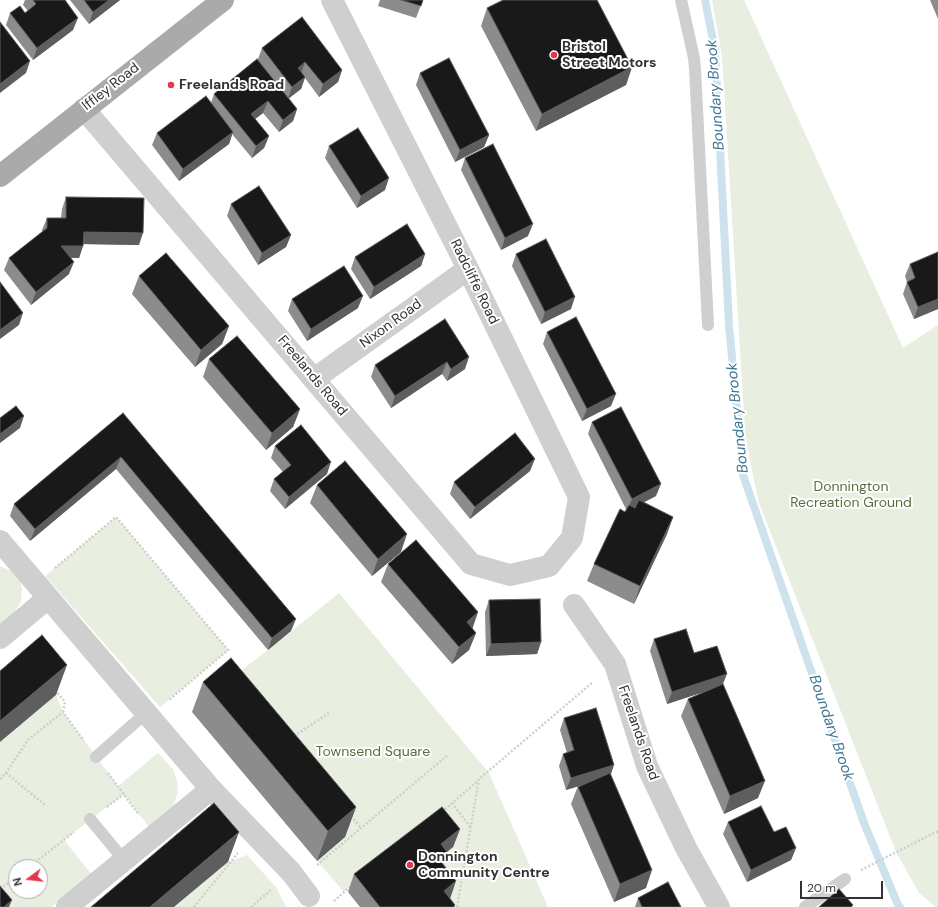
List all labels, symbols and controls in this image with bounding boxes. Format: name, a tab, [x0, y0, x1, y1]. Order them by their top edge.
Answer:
place label: Bristol Street Motors	[562, 39, 657, 72]
water label: Boundary Brook	[703, 39, 729, 151]
marker: Bristol Street Motors	[549, 50, 559, 60]
street label: Iffley Road	[79, 60, 143, 114]
place label: Freelands Road	[179, 77, 284, 93]
marker: Freelands Road	[166, 80, 176, 90]
street label: Radcliffe Road	[446, 237, 502, 327]
street label: Nixon Road	[357, 296, 425, 352]
street label: Freelands Road	[274, 333, 350, 419]
water label: Boundary Brook	[723, 362, 753, 474]
park label: Donnington Recreation Ground	[790, 479, 912, 512]
water label: Boundary Brook	[804, 673, 858, 783]
street label: Freelands Road	[614, 683, 662, 783]
park label: Townsend Square	[316, 744, 430, 760]
place label: Donnington Community Centre	[418, 849, 550, 882]
north arrow	[8, 859, 48, 899]
marker: Donnington Community Centre	[405, 860, 415, 870]
scale bar	[802, 873, 885, 899]
text: N	[10, 876, 25, 888]
text: 20 m	[807, 880, 836, 896]

